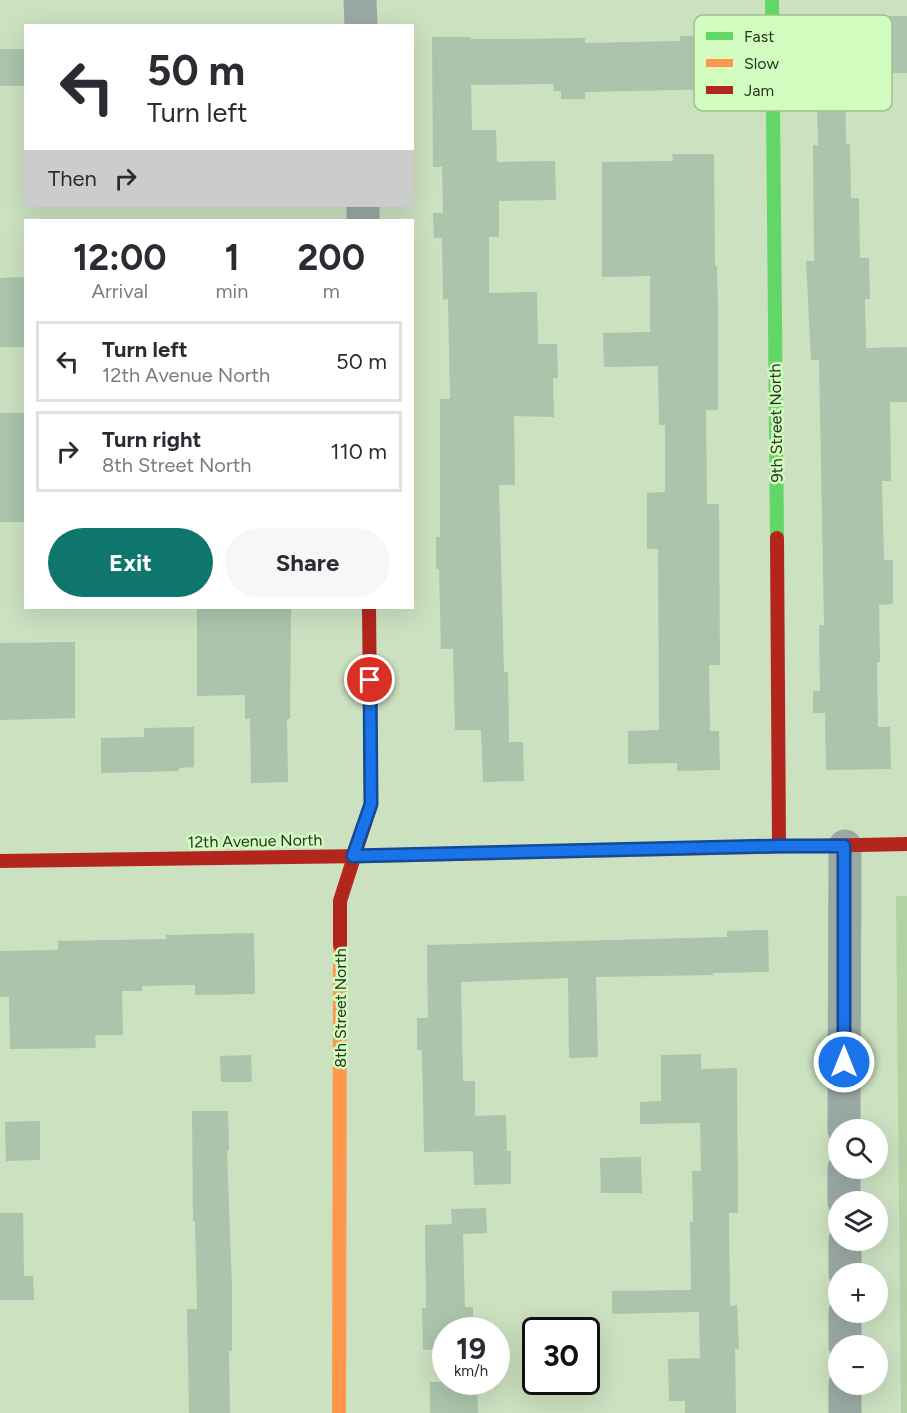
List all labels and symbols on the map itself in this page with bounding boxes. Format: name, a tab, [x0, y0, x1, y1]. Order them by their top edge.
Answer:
legend	[694, 15, 892, 111]
text: Fast	[744, 27, 774, 46]
text: Slow	[744, 54, 779, 73]
text: Jam	[744, 81, 774, 100]
street label: 9th Street North	[765, 363, 787, 483]
pin	[344, 654, 395, 705]
street label: 12th Avenue North	[188, 830, 323, 852]
street label: 8th Street North	[331, 948, 350, 1068]
position arrow	[812, 1030, 876, 1094]
speed limit sign: 30	[522, 1317, 600, 1395]

